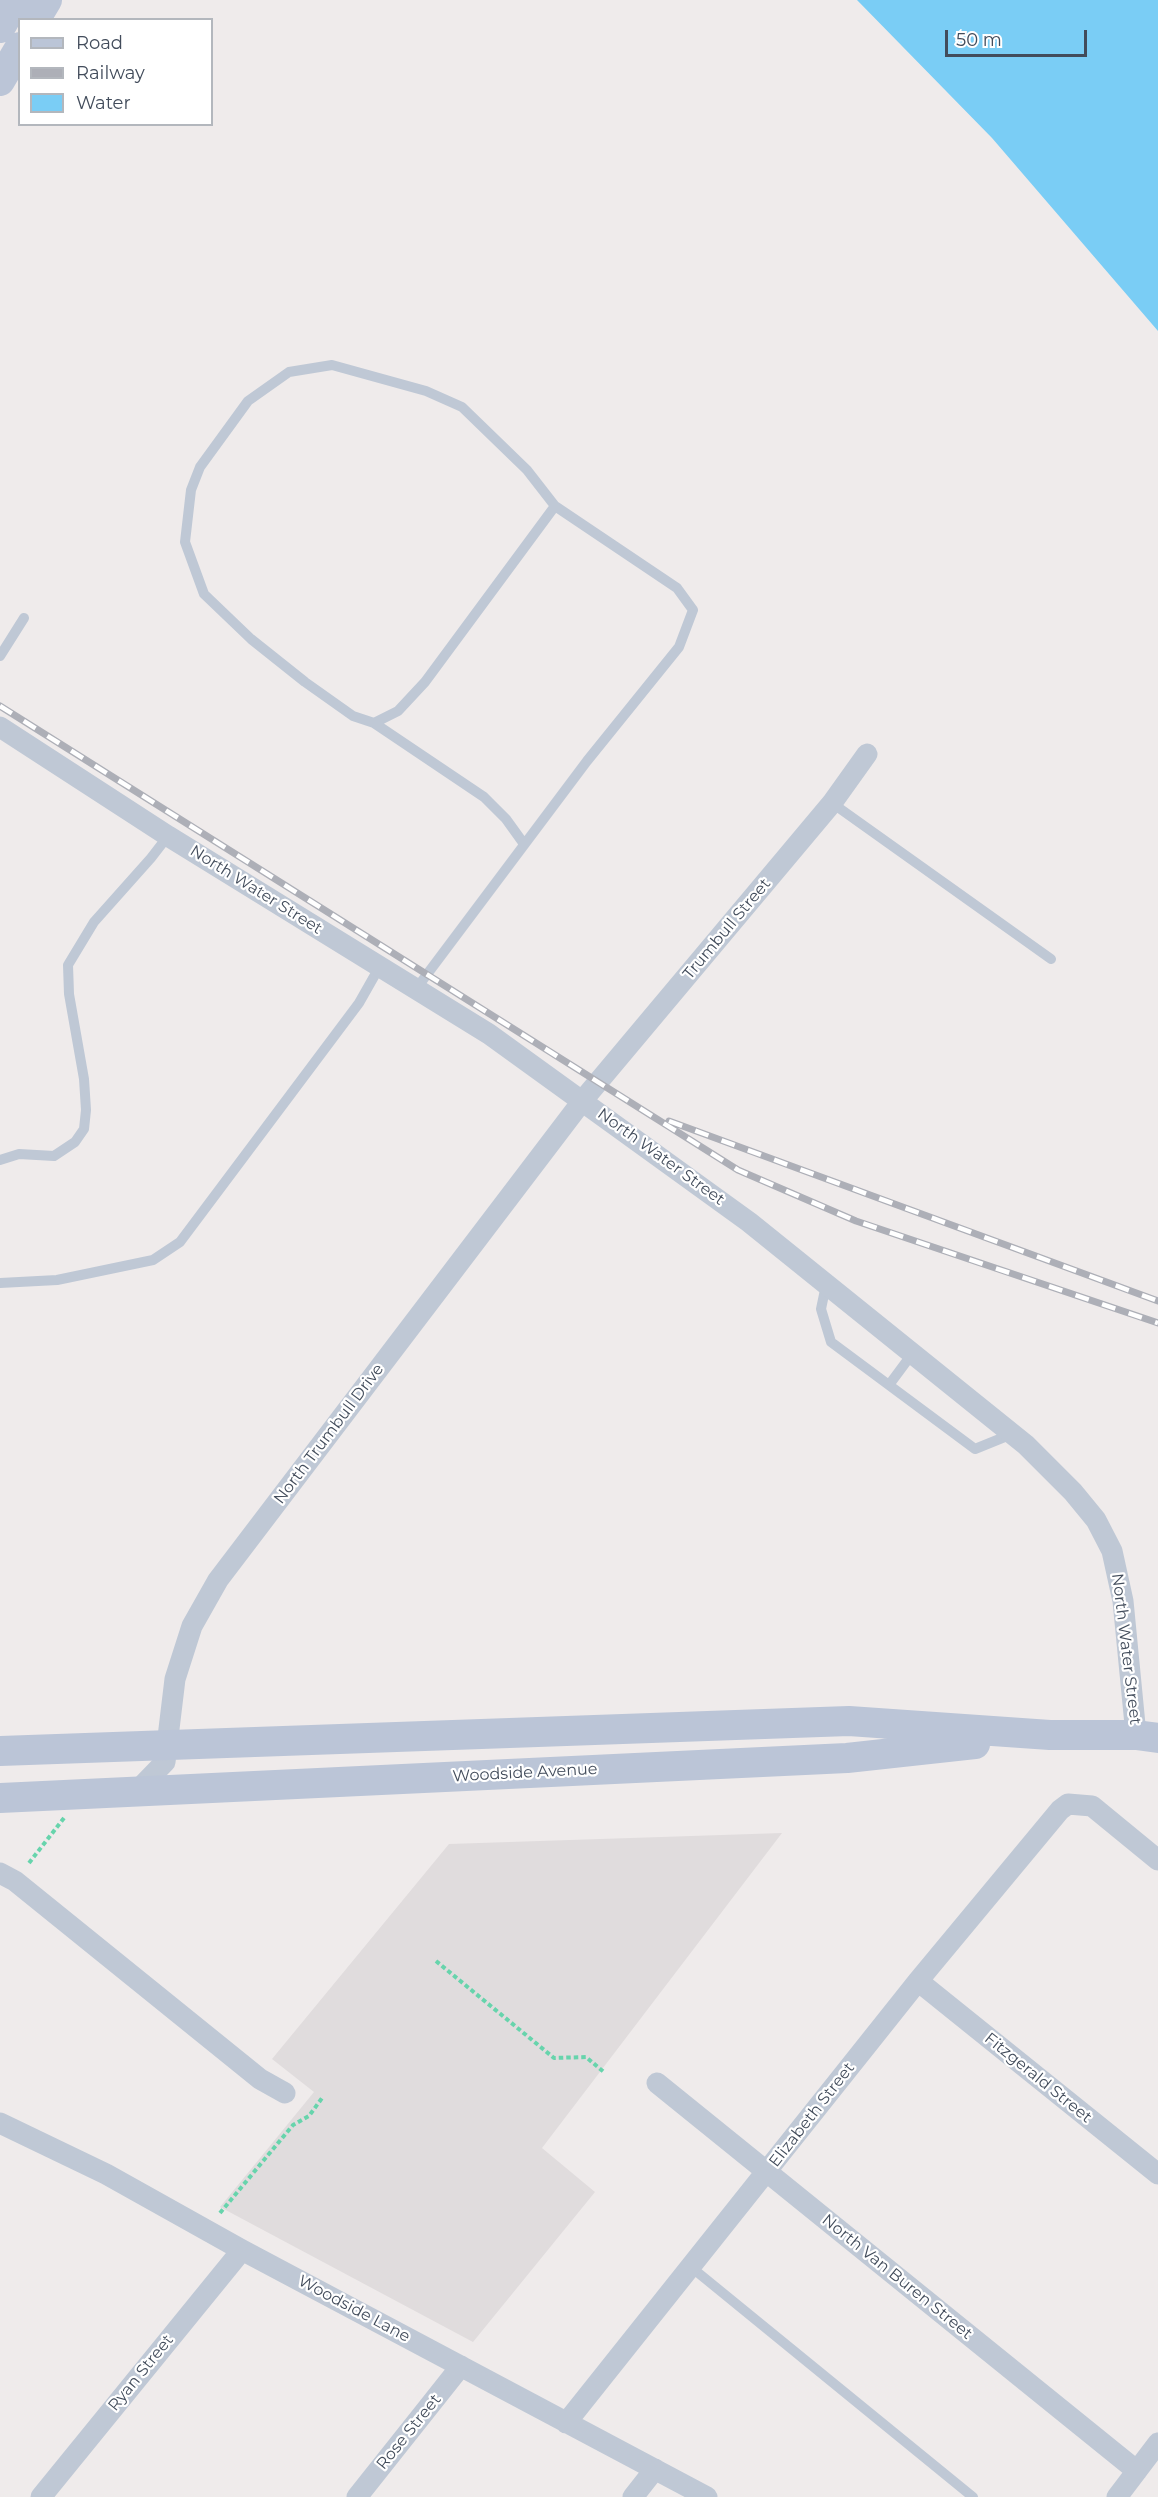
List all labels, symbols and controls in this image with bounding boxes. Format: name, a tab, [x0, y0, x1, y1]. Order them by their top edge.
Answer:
legend	[18, 18, 213, 126]
scale bar	[948, 18, 1090, 56]
text: 50 m	[956, 29, 1002, 51]
text: Road	[76, 32, 123, 54]
text: Railway	[76, 62, 145, 84]
text: Water	[76, 92, 131, 114]
street label: North Water Street	[186, 841, 326, 939]
street label: Trumbull Street	[679, 875, 775, 983]
street label: North Water Street	[594, 1104, 728, 1210]
street label: North Trumbull Drive	[270, 1360, 388, 1508]
street label: North Water Street	[1107, 1572, 1145, 1726]
street label: Woodside Avenue	[452, 1760, 598, 1786]
street label: Fitzgerald Street	[981, 2029, 1095, 2127]
street label: Elizabeth Street	[765, 2059, 859, 2171]
street label: North Van Buren Street	[818, 2210, 976, 2344]
street label: Woodside Lane	[295, 2271, 413, 2347]
street label: Ryan Street	[104, 2331, 178, 2415]
street label: Rose Street	[373, 2390, 445, 2474]

